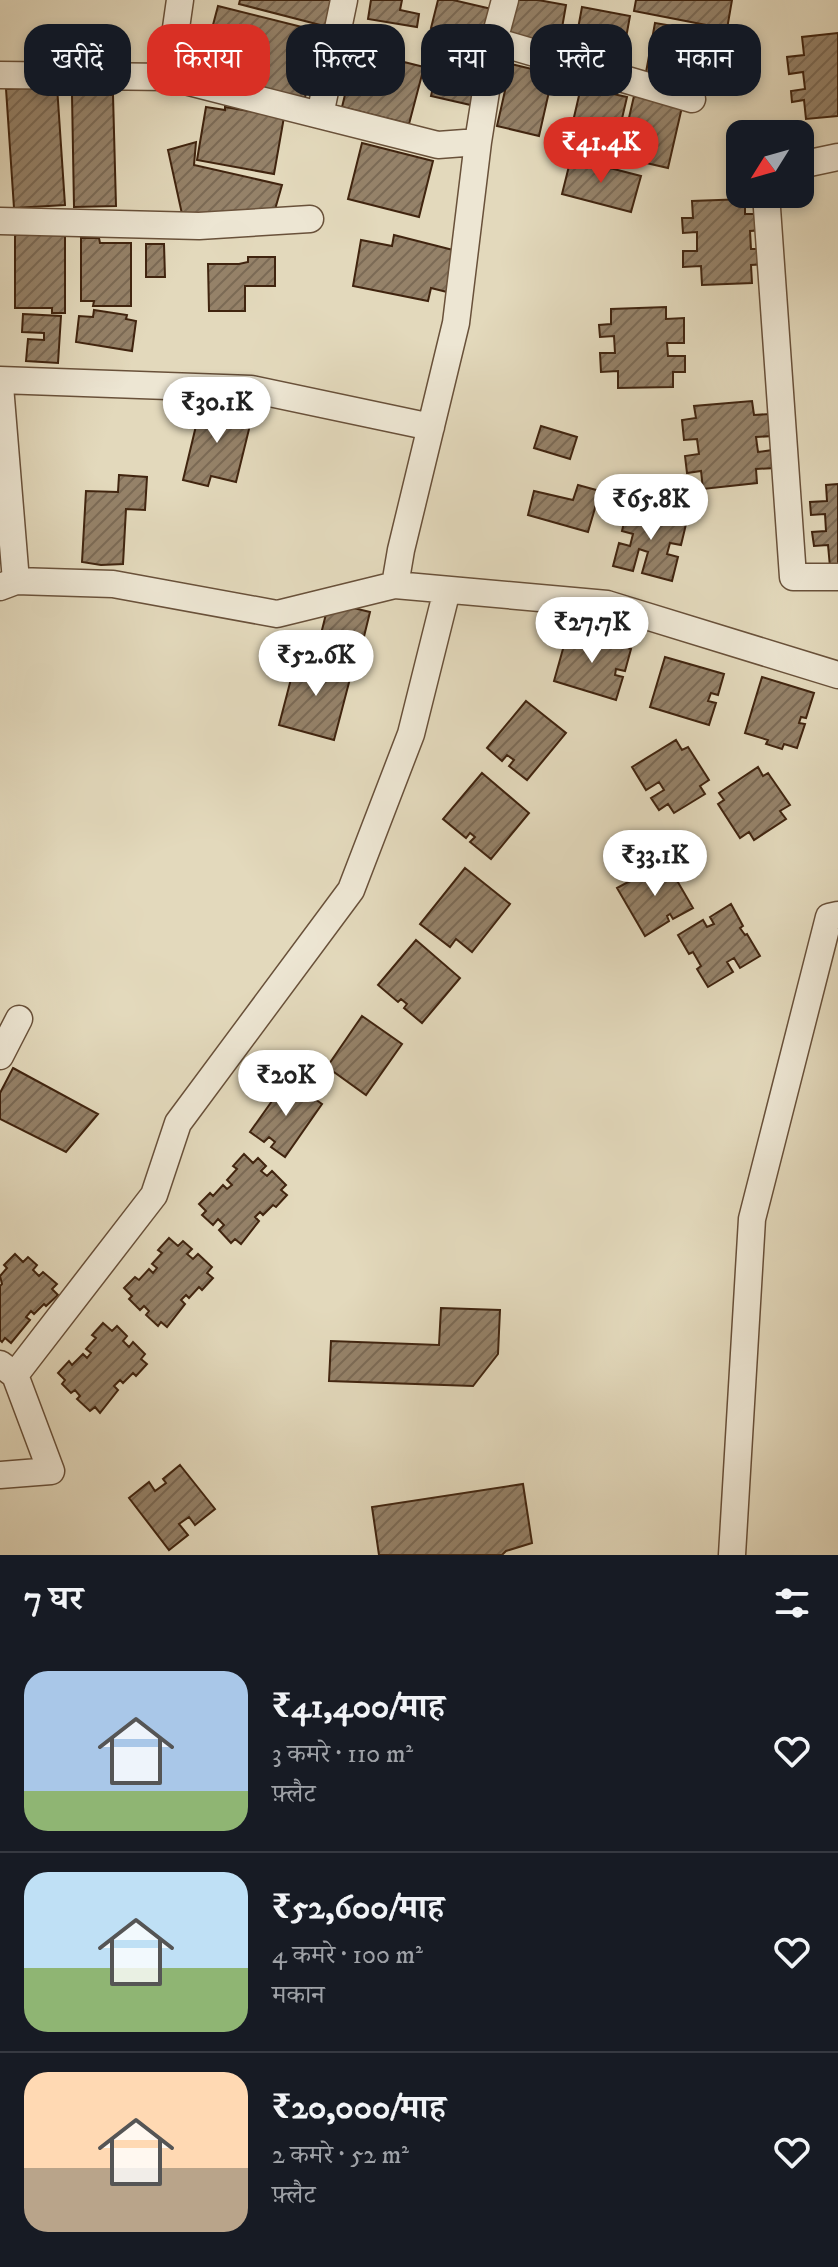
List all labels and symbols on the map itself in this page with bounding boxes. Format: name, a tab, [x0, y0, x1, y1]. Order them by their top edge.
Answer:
pin: ₹41.4K	[536, 117, 666, 185]
north arrow	[726, 120, 814, 208]
pin: ₹30.1K	[152, 377, 282, 445]
pin: ₹65.8K	[586, 474, 716, 542]
pin: ₹27.7K	[527, 597, 657, 665]
pin: ₹52.6K	[251, 630, 381, 698]
pin: ₹33.1K	[590, 830, 720, 898]
pin: ₹20K	[239, 1050, 333, 1118]

